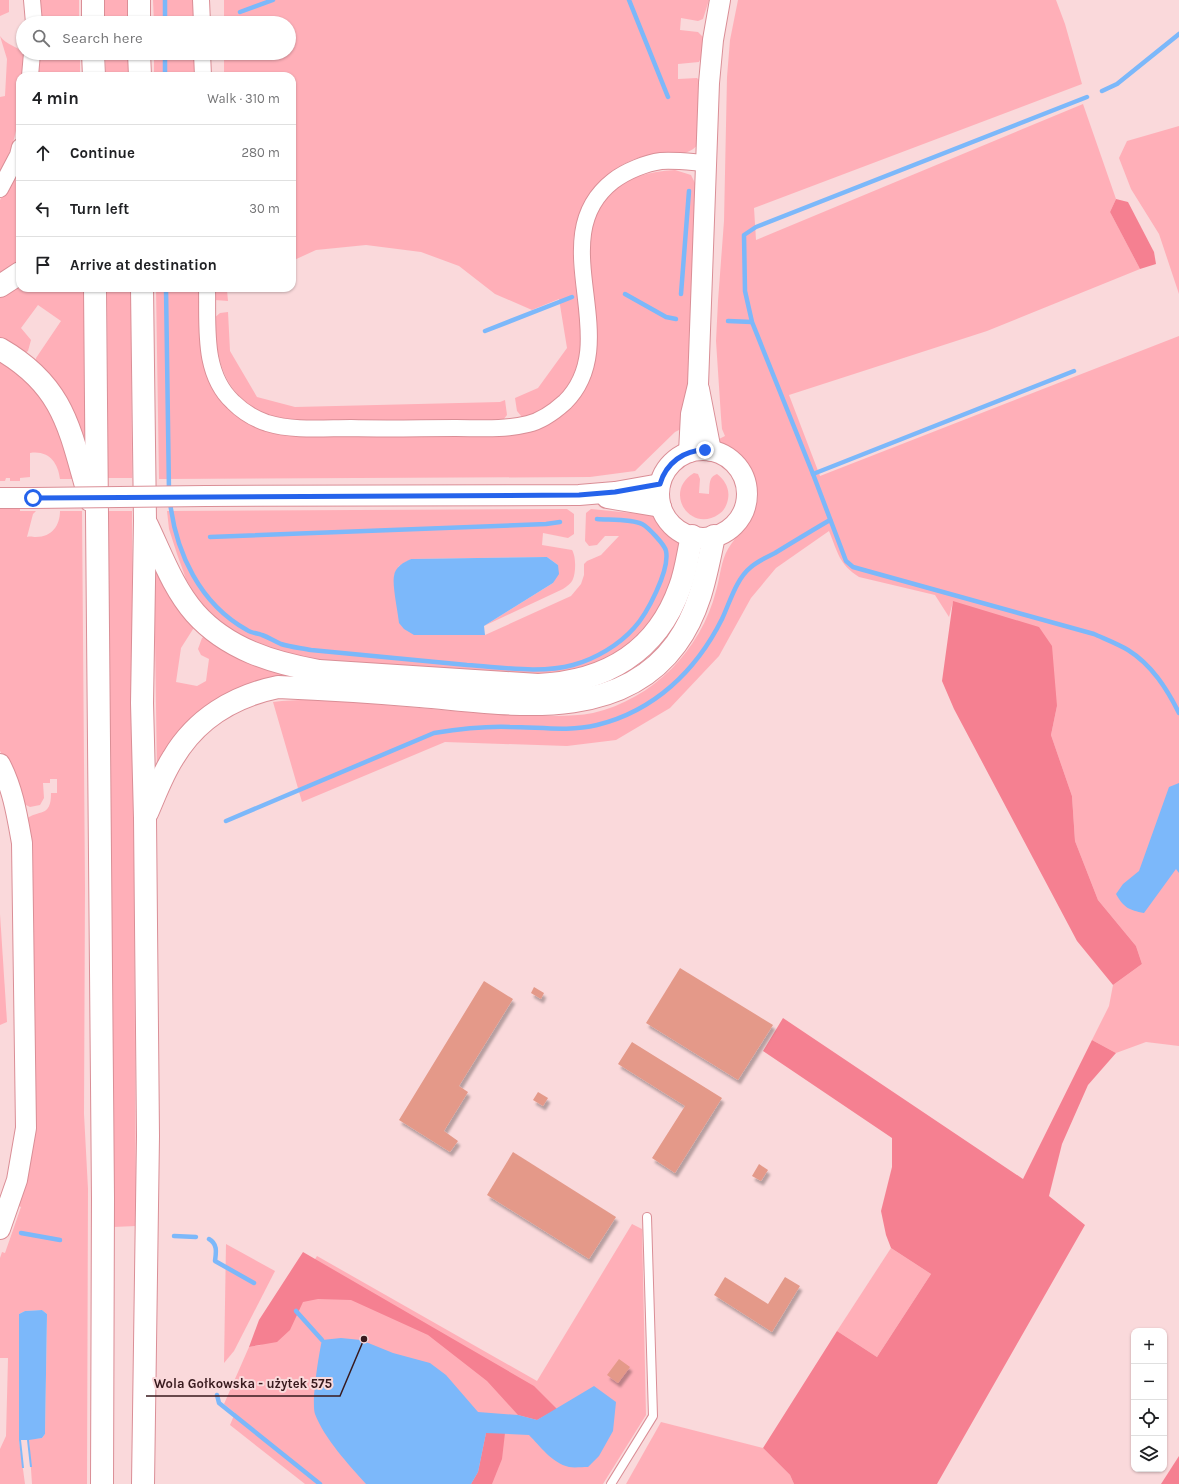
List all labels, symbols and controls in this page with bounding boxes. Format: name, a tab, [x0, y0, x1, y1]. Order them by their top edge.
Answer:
search box	[16, 16, 296, 60]
icon: search	[30, 27, 52, 49]
text: Search here	[62, 29, 143, 47]
text: 4 min	[32, 88, 79, 108]
text: Walk · 310 m	[207, 91, 280, 106]
icon: ahead	[32, 142, 54, 164]
text: Continue	[70, 144, 135, 162]
text: 280 m	[242, 145, 280, 160]
icon: left	[32, 198, 54, 220]
text: Turn left	[70, 200, 129, 218]
text: 30 m	[249, 201, 280, 216]
icon: arrive	[32, 254, 54, 276]
text: Arrive at destination	[70, 256, 217, 274]
route end	[696, 441, 714, 459]
route start	[24, 489, 42, 507]
map controls	[1131, 1328, 1167, 1472]
button: +	[1131, 1328, 1167, 1364]
button: −	[1131, 1364, 1167, 1400]
callout: Wola Gołkowska - użytek 575	[146, 1371, 340, 1396]
text: Wola Gołkowska - użytek 575	[154, 1376, 333, 1391]
button: locate	[1131, 1400, 1167, 1436]
button: layers	[1131, 1436, 1167, 1472]

